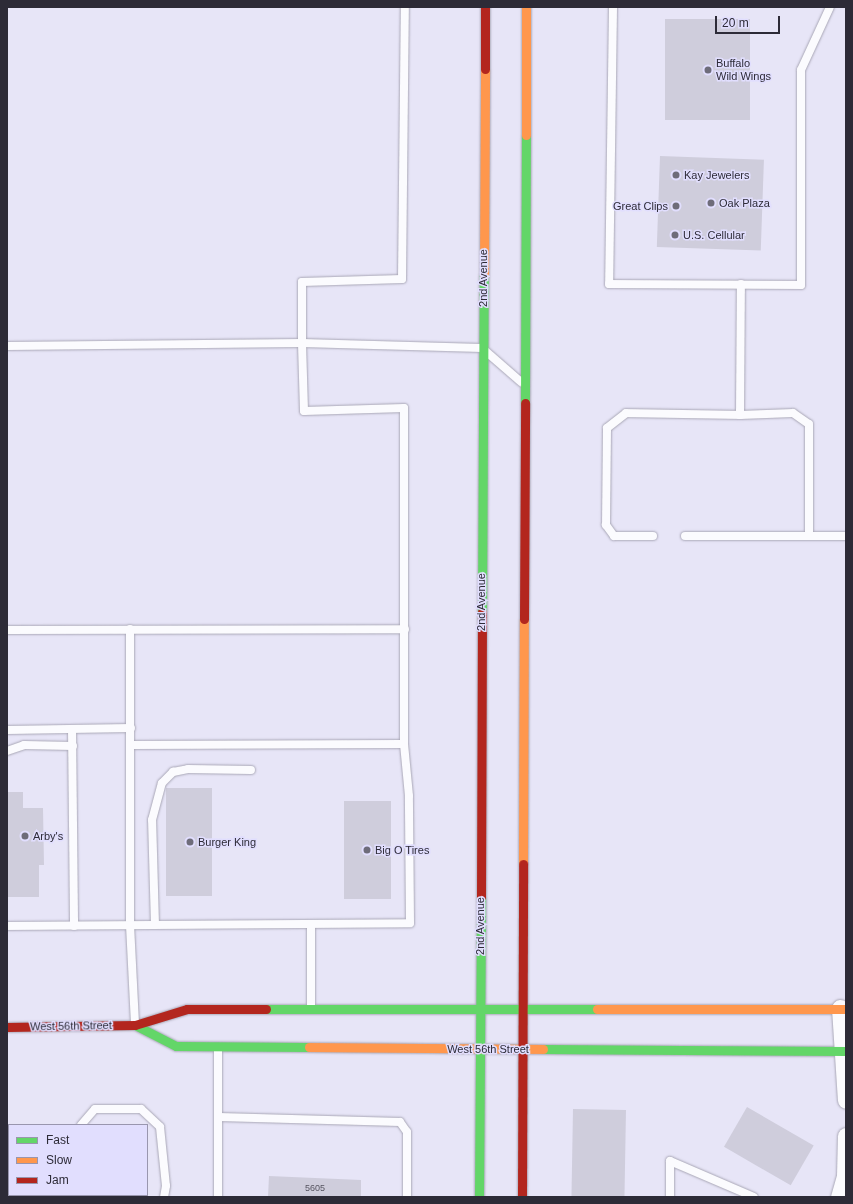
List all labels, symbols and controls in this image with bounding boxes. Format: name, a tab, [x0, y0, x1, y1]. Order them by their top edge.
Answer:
scale bar	[717, 8, 782, 34]
text: 20 m	[722, 16, 749, 30]
place label: Buffalo Wild Wings	[716, 57, 771, 83]
marker: Buffalo Wild Wings	[703, 65, 713, 75]
place label: Kay Jewelers	[684, 168, 749, 182]
marker: Kay Jewelers	[671, 170, 681, 180]
place label: Oak Plaza	[719, 196, 770, 210]
marker: Oak Plaza	[706, 198, 716, 208]
place label: Great Clips	[613, 199, 668, 213]
marker: Great Clips	[671, 201, 681, 211]
place label: U.S. Cellular	[683, 228, 745, 242]
marker: U.S. Cellular	[670, 230, 680, 240]
street label: 2nd Avenue	[476, 249, 490, 307]
street label: 2nd Avenue	[474, 573, 488, 631]
place label: Arby's	[33, 829, 63, 843]
marker: Arby's	[20, 831, 30, 841]
place label: Burger King	[198, 835, 256, 849]
marker: Burger King	[185, 837, 195, 847]
place label: Big O Tires	[375, 843, 430, 857]
marker: Big O Tires	[362, 845, 372, 855]
street label: 2nd Avenue	[473, 897, 487, 955]
street label: West 56th Street	[30, 1019, 112, 1033]
street label: West 56th Street	[447, 1042, 529, 1056]
legend	[8, 1124, 148, 1196]
text: Fast	[46, 1133, 69, 1147]
text: Slow	[46, 1153, 72, 1167]
text: Jam	[46, 1173, 69, 1187]
house number: 5605	[305, 1183, 325, 1193]

